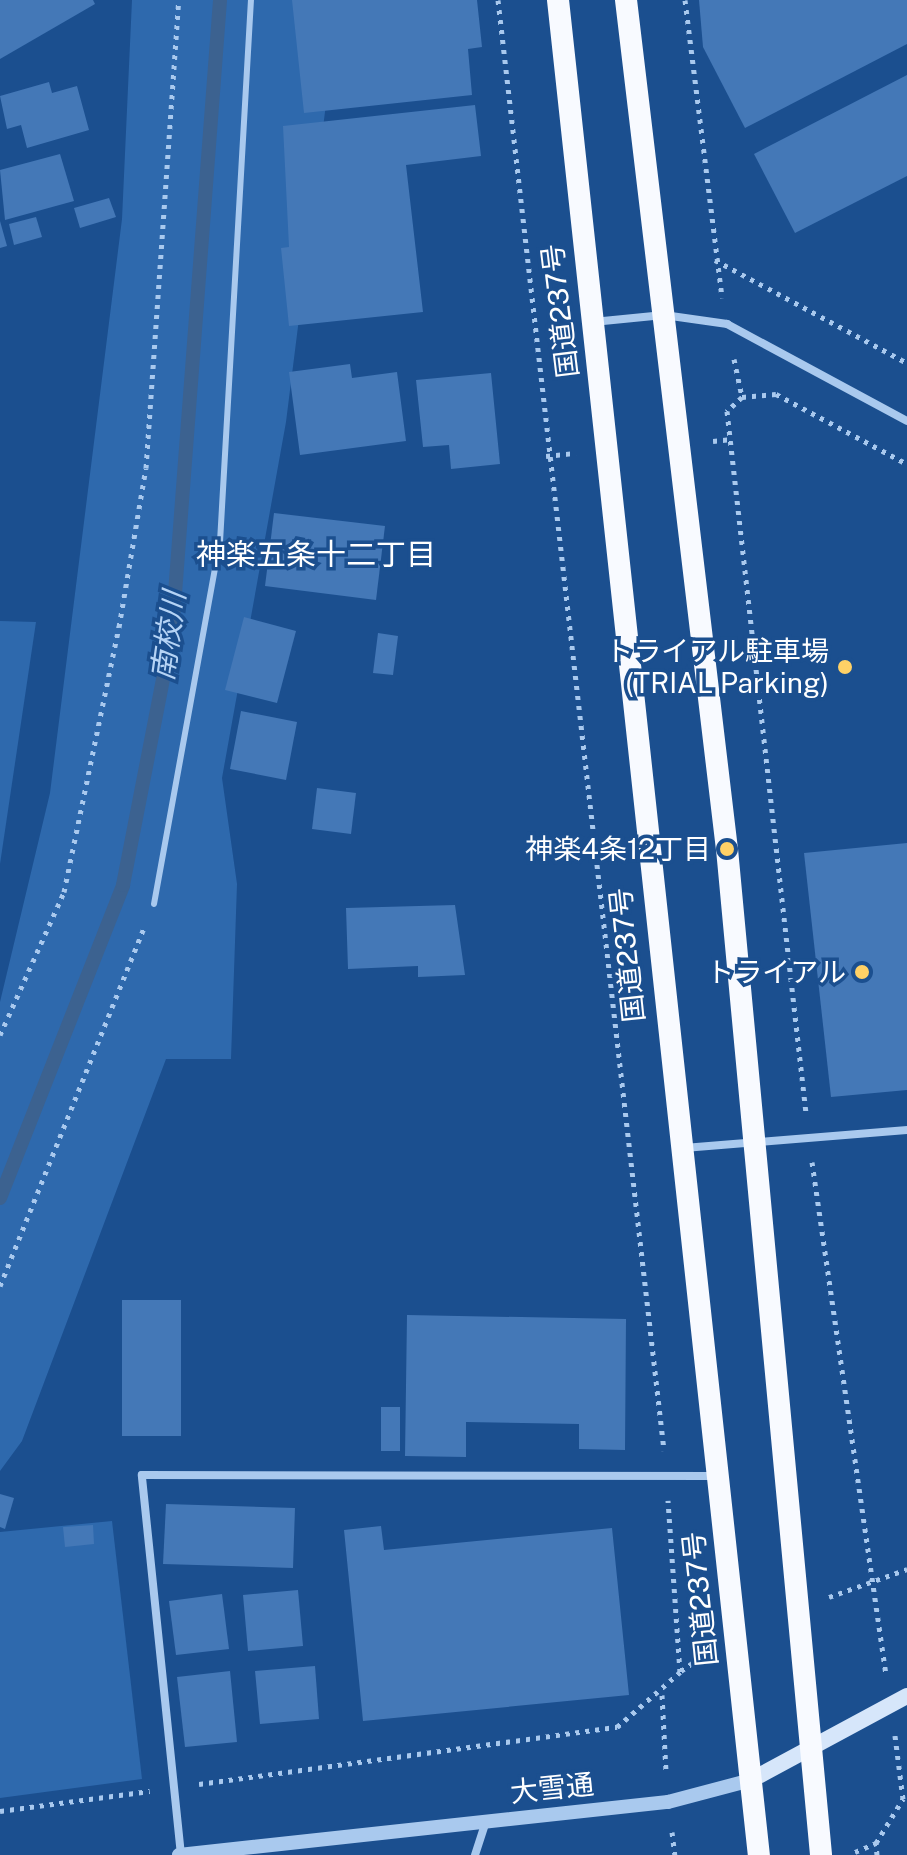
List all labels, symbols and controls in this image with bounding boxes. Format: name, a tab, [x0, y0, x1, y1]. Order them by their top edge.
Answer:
street label: 国道237号	[535, 242, 585, 380]
district label: 神楽五条十二丁目	[196, 536, 436, 572]
water label: 南校川	[144, 589, 192, 683]
place label: トライアル駐車場 (TRIAL Parking)	[605, 634, 829, 700]
marker: トライアル駐車場 (TRIAL Parking)	[836, 658, 854, 676]
place label: 神楽4条12丁目	[525, 832, 711, 866]
marker: 神楽4条12丁目	[718, 840, 736, 858]
street label: 国道237号	[603, 886, 651, 1024]
place label: トライアル	[706, 955, 846, 989]
marker: トライアル	[853, 963, 871, 981]
street label: 国道237号	[676, 1530, 724, 1668]
street label: 大雪通	[508, 1767, 596, 1809]

